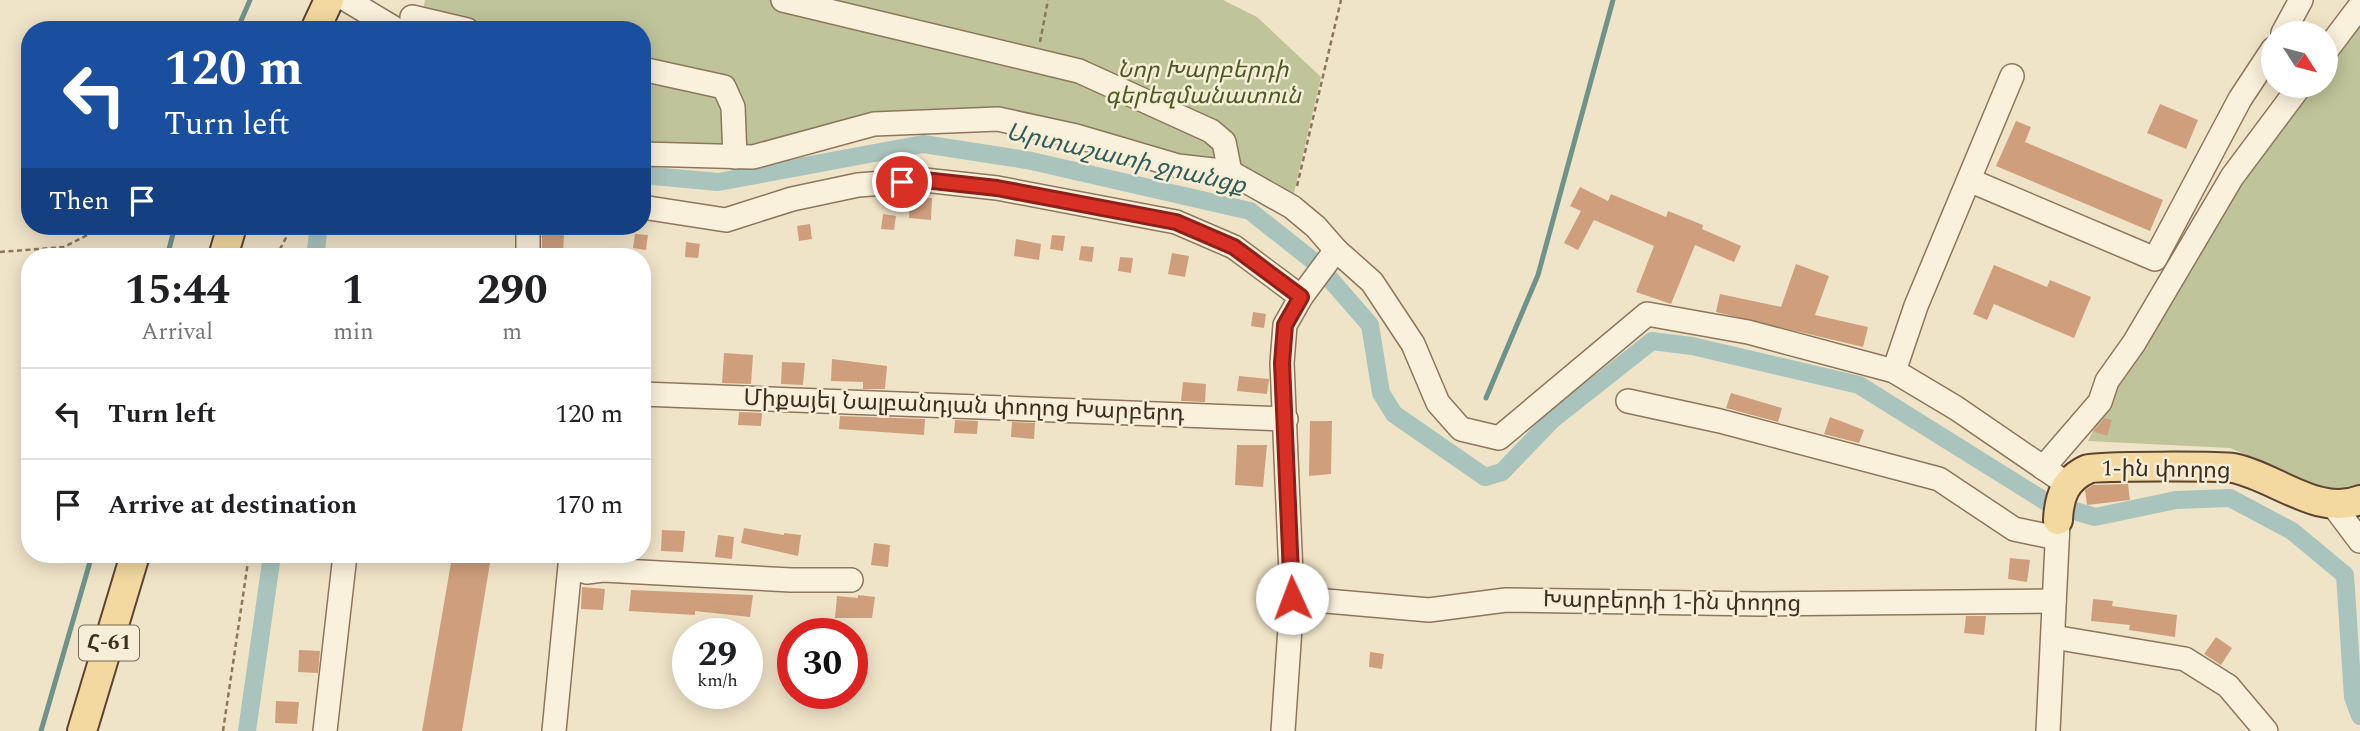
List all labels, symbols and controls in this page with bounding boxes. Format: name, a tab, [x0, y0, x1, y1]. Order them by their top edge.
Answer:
north arrow	[2261, 21, 2338, 98]
map controls	[2261, 21, 2338, 98]
text: 120 m	[164, 32, 303, 107]
icon: left	[49, 49, 140, 140]
park label: Նոր Խարբերդի գերեզմանատուն	[1105, 53, 1302, 114]
text: Turn left	[164, 100, 290, 149]
water label: Արտաշատի ջրանցք	[1003, 114, 1251, 204]
pin	[872, 152, 932, 212]
icon: arrive	[883, 163, 921, 201]
text: Then	[49, 181, 109, 221]
icon: arrive	[123, 182, 161, 220]
text: 15:44	[124, 259, 230, 322]
text: 1	[342, 259, 365, 322]
text: 290	[477, 259, 548, 322]
text: Arrival	[141, 315, 213, 350]
text: min	[333, 315, 374, 350]
text: m	[502, 315, 522, 350]
street label: Միքայել Նալբանդյան փողոց Խարբերդ	[743, 381, 1185, 431]
text: Turn left	[108, 394, 216, 434]
text: 120 m	[555, 394, 623, 434]
icon: left	[49, 395, 87, 433]
street label: 1-ին փողոց	[2101, 451, 2231, 489]
text: Arrive at destination	[108, 485, 357, 525]
text: 170 m	[555, 485, 623, 525]
icon: arrive	[49, 486, 87, 524]
position arrow	[1255, 561, 1329, 635]
street label: Խարբերդի 1-ին փողոց	[1543, 582, 1801, 622]
speed limit sign: 30	[777, 618, 868, 709]
road number: Հ-61	[79, 626, 139, 660]
text: 29	[698, 628, 737, 681]
text: km/h	[697, 667, 738, 694]

